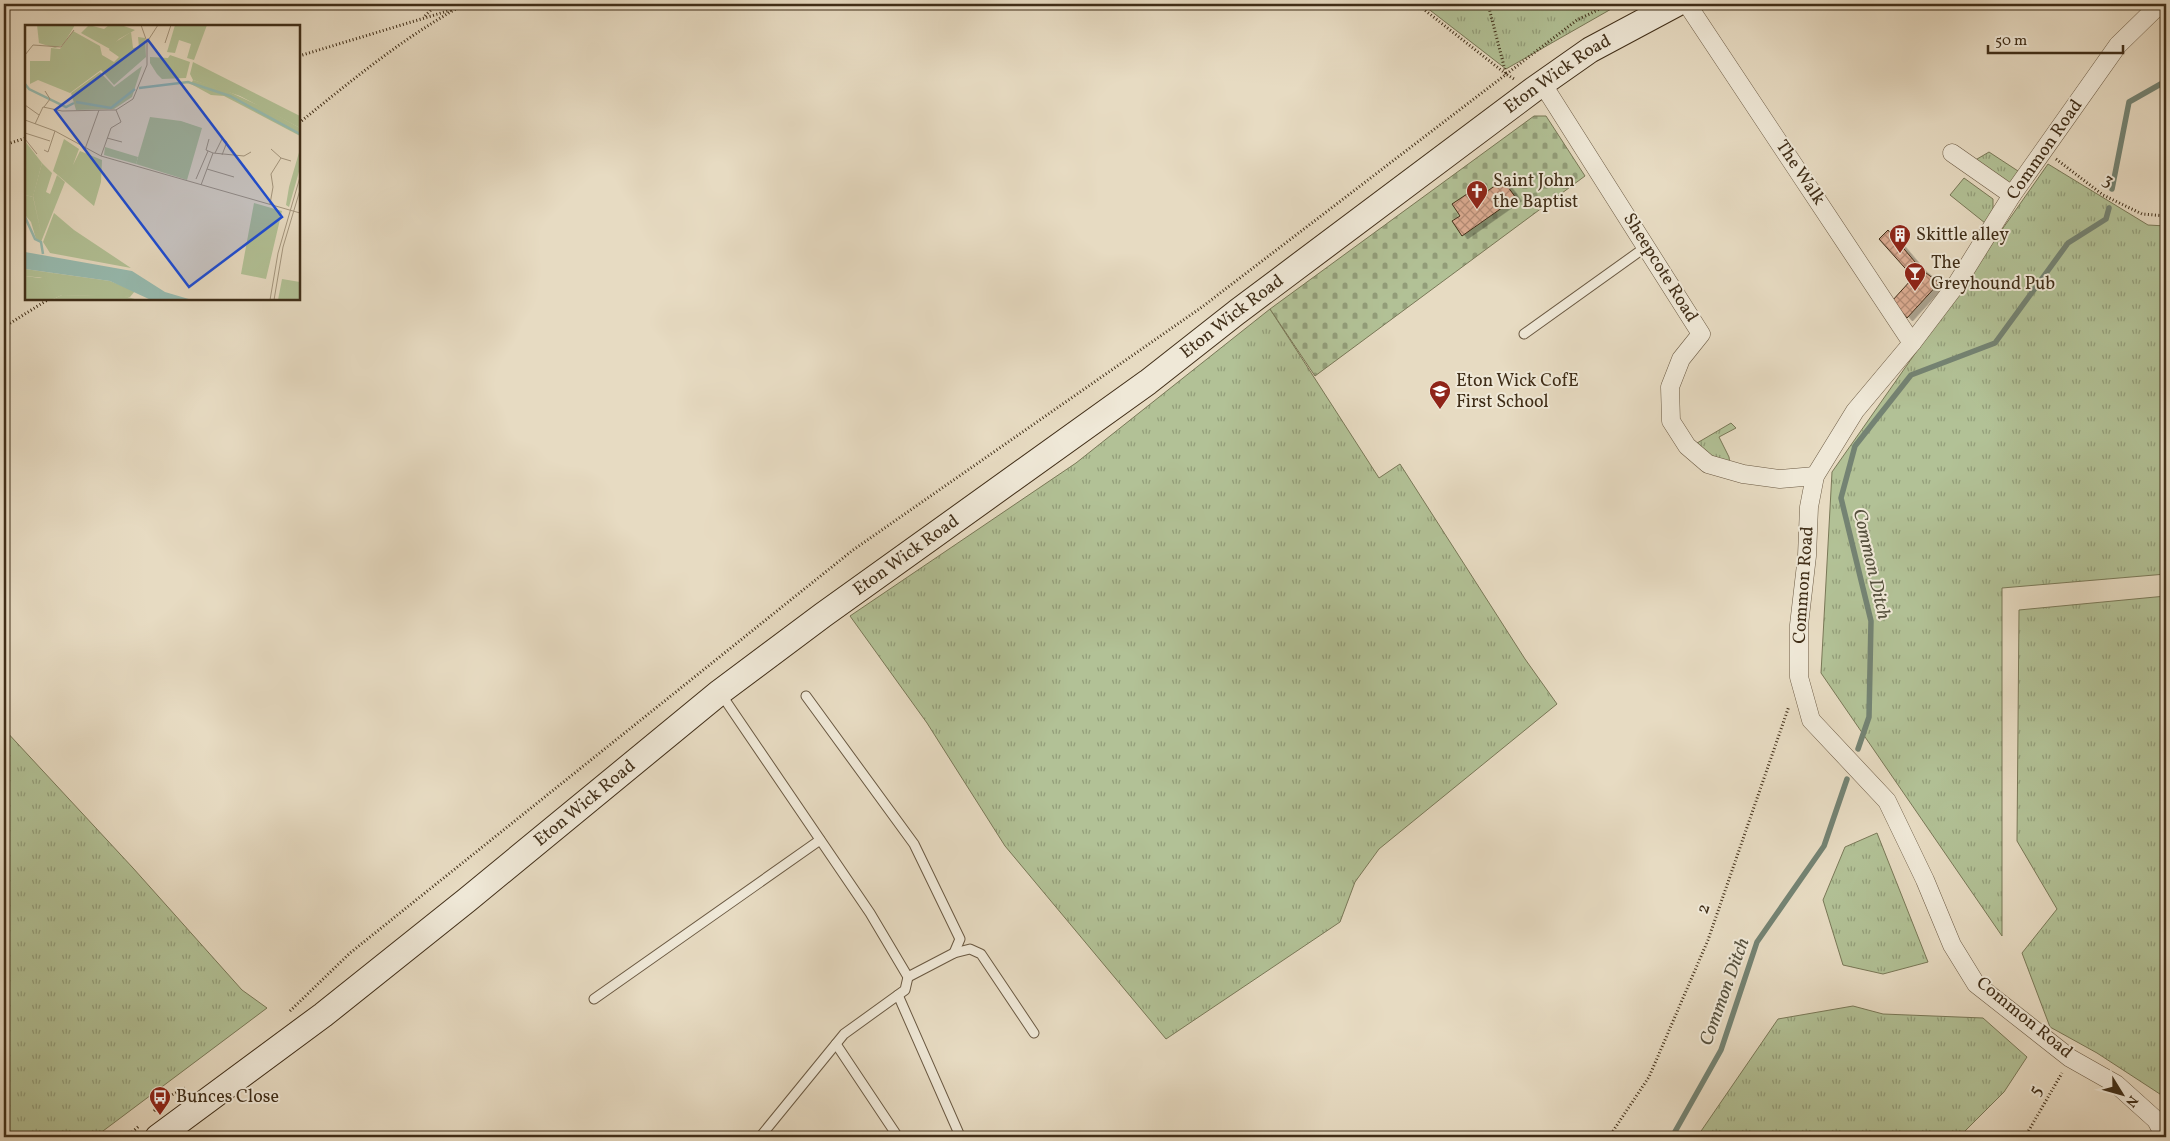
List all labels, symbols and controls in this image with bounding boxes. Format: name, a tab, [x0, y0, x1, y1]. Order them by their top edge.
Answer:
scale bar	[1988, 22, 2122, 54]
inset map	[25, 25, 300, 300]
street label: Eton Wick Road	[1499, 29, 1615, 120]
text: 50 m	[1995, 31, 2027, 52]
street label: Common Road	[2001, 95, 2089, 205]
street label: The Walk	[1769, 136, 1831, 211]
street label: 3	[2097, 168, 2119, 194]
place label: Saint John the Baptist	[1493, 169, 1578, 215]
church icon: Saint John the Baptist	[1465, 179, 1489, 210]
street label: Sheepcote Road	[1616, 209, 1704, 327]
building icon: Skittle alley	[1888, 223, 1912, 254]
place label: Skittle alley	[1916, 223, 2009, 248]
place label: The Greyhound Pub	[1931, 251, 2055, 297]
bar icon: The Greyhound Pub	[1903, 261, 1927, 292]
street label: Eton Wick Road	[1175, 269, 1289, 365]
place label: Eton Wick CofE First School	[1456, 369, 1579, 415]
school or university icon: Eton Wick CofE First School	[1428, 379, 1452, 410]
water label: Common Ditch	[1846, 506, 1896, 622]
street label: Eton Wick Road	[848, 509, 964, 602]
street label: Common Road	[1787, 525, 1821, 645]
street label: Eton Wick Road	[529, 754, 641, 852]
street label: 2	[1691, 900, 1717, 918]
water label: Common Ditch	[1693, 935, 1757, 1049]
street label: Common Road	[1970, 971, 2078, 1065]
north arrow	[2098, 1068, 2148, 1118]
street label: 5	[2023, 1081, 2049, 1101]
bus stop icon: Bunces Close	[148, 1085, 172, 1116]
place label: Bunces Close	[176, 1085, 279, 1110]
text: N	[2121, 1091, 2142, 1111]

